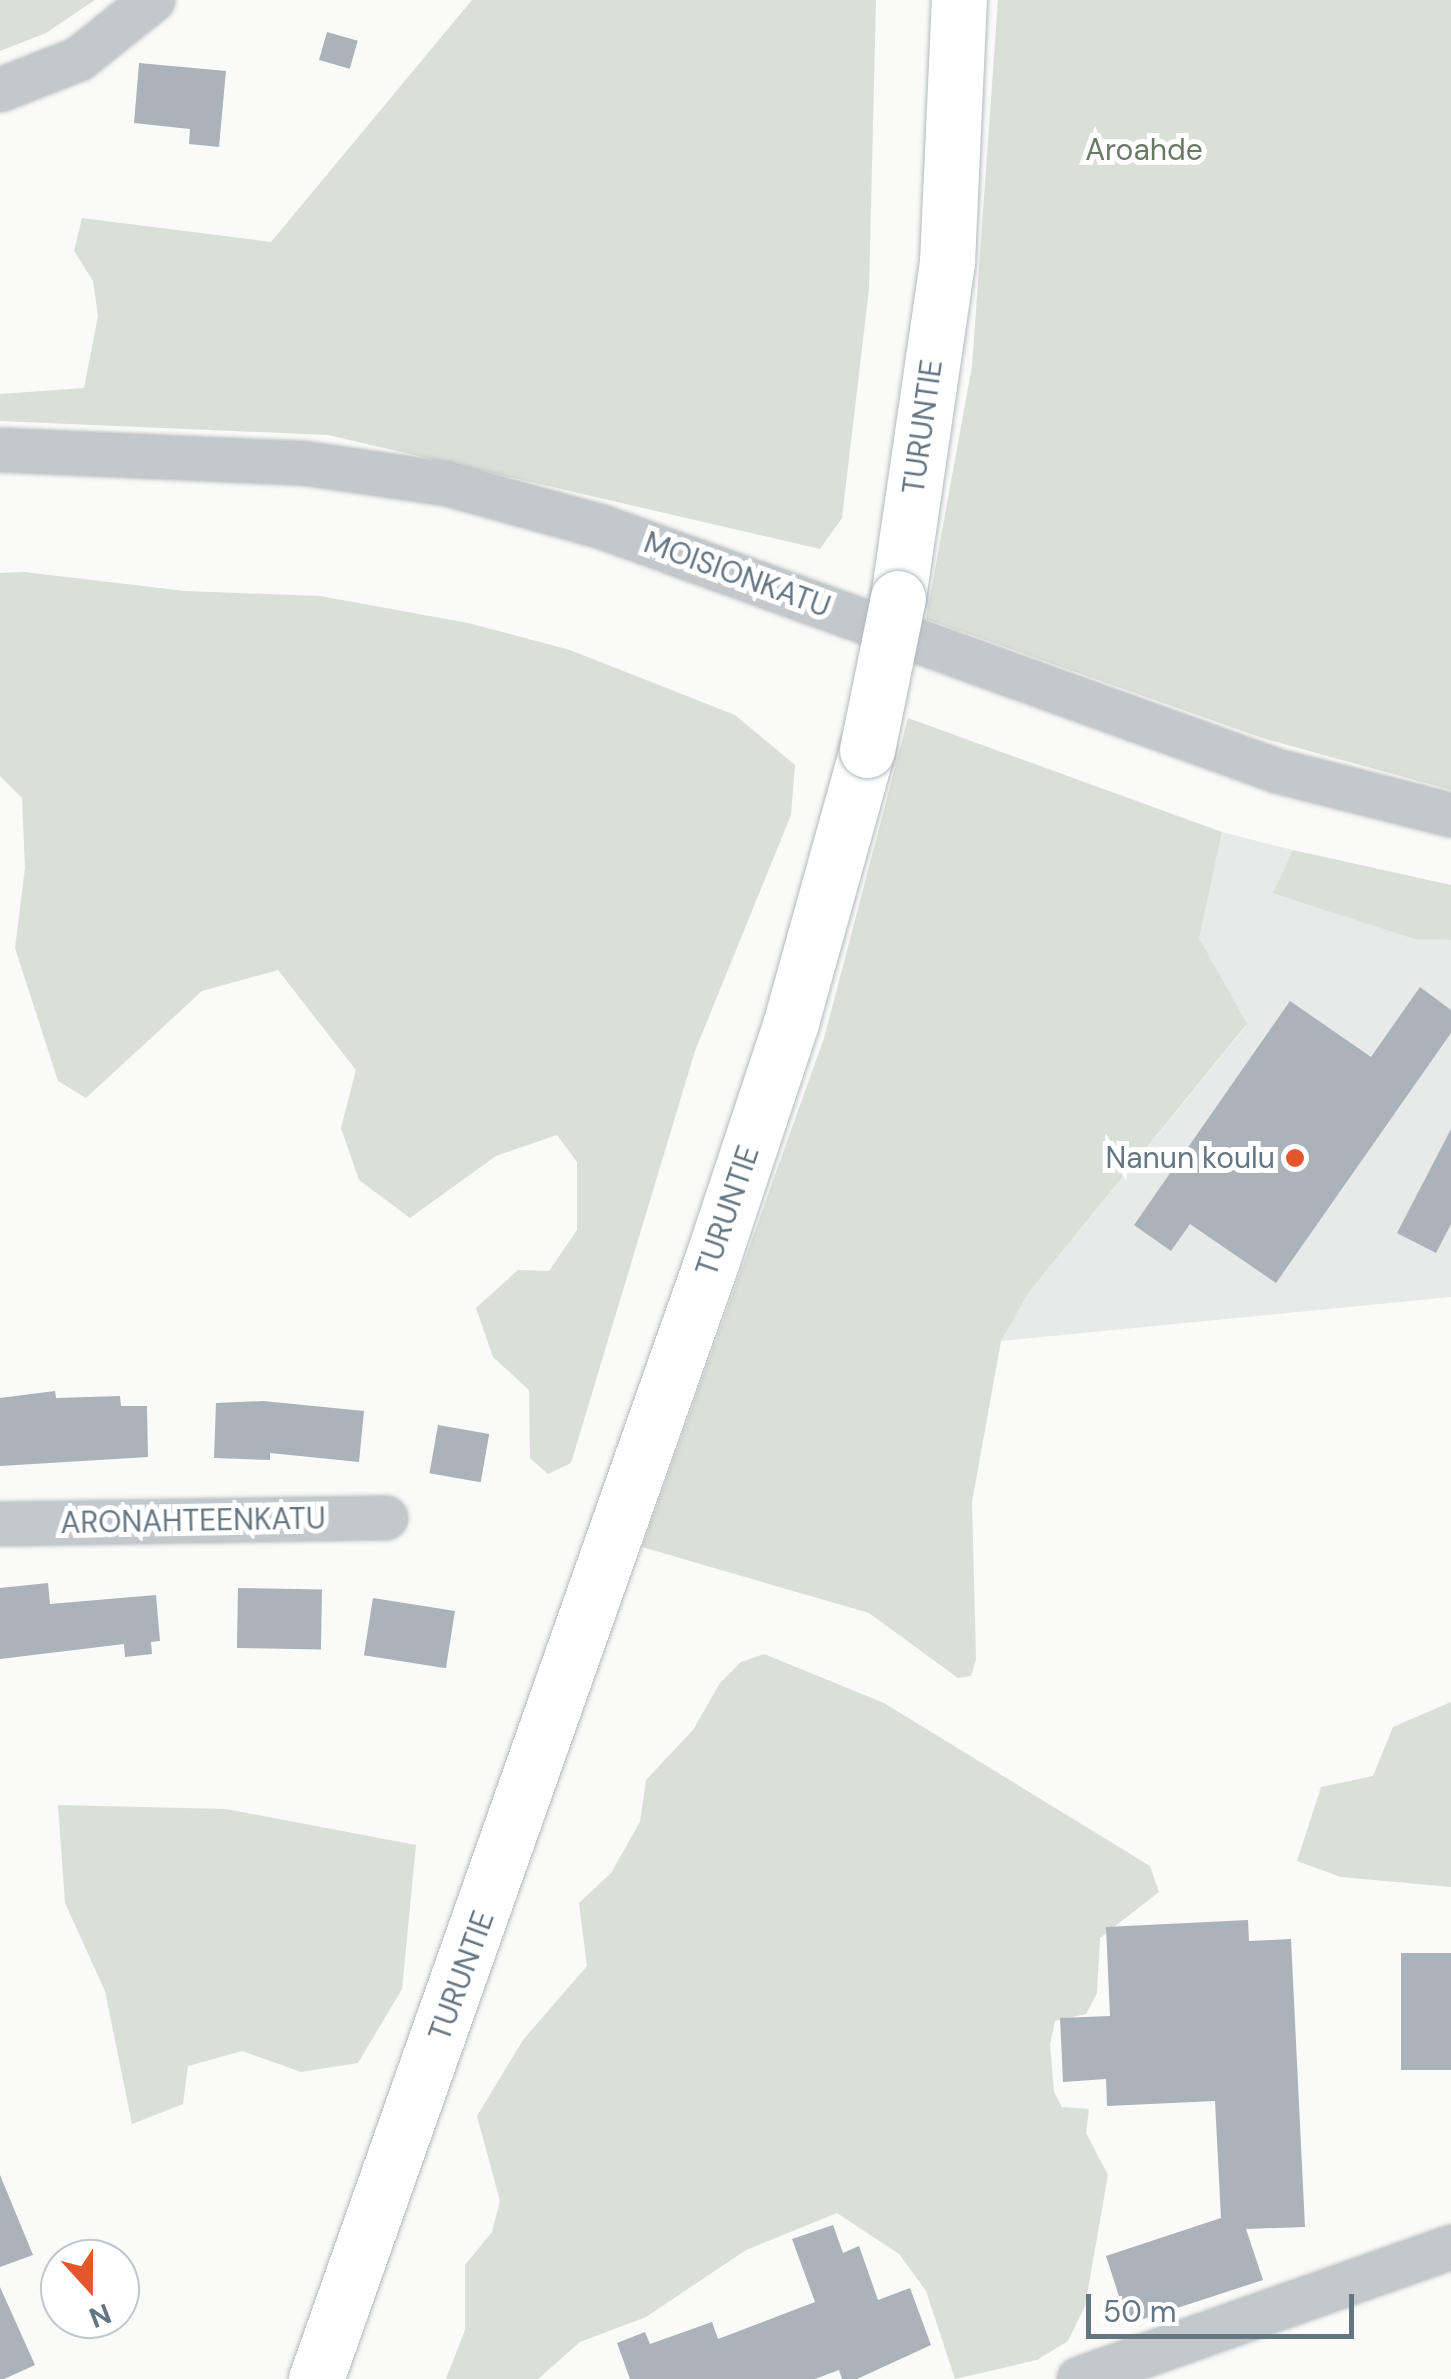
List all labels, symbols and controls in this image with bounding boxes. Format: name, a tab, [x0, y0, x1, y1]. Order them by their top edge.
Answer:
park label: Aroahde	[1085, 132, 1203, 168]
street label: TURUNTIE	[896, 357, 950, 497]
street label: MOISIONKATU	[639, 525, 835, 625]
place label: Nanun koulu	[1105, 1140, 1275, 1176]
street label: TURUNTIE	[689, 1141, 767, 1281]
marker: Nanun koulu	[1284, 1147, 1306, 1169]
street label: ARONAHTEENKATU	[60, 1501, 326, 1541]
street label: TURUNTIE	[422, 1906, 502, 2046]
north arrow	[40, 2239, 140, 2339]
scale bar	[1091, 2274, 1358, 2336]
text: 50 m	[1103, 2292, 1177, 2331]
text: N	[84, 2295, 116, 2337]

